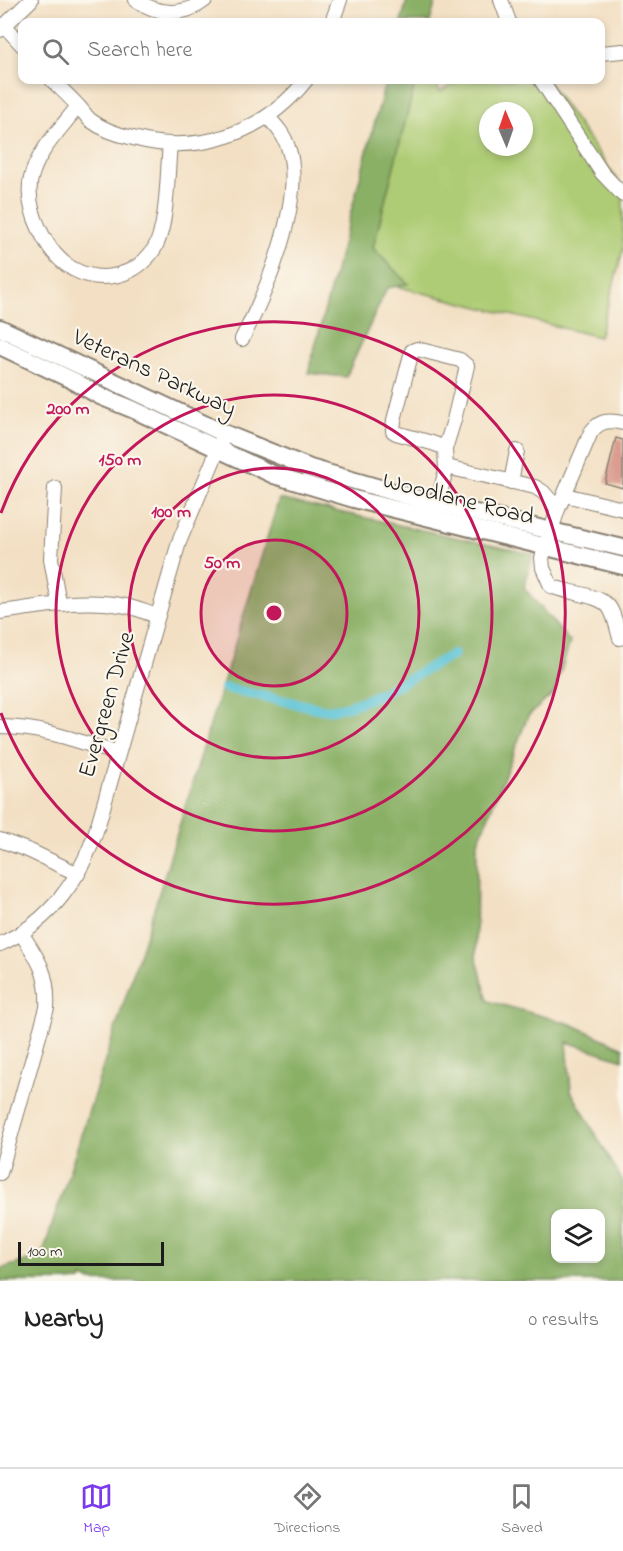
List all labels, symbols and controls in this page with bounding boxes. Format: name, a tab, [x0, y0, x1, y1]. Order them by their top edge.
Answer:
search box	[18, 18, 605, 84]
icon: search	[39, 35, 72, 68]
text: Search here	[87, 35, 192, 67]
north arrow	[479, 102, 533, 156]
street label: Veterans Parkway	[65, 320, 241, 428]
text: 200 m	[46, 397, 90, 423]
text: 150 m	[99, 448, 141, 474]
street label: Woodlane Road	[379, 464, 538, 536]
text: 100 m	[151, 500, 191, 526]
text: 50 m	[204, 551, 240, 577]
centre of rings	[264, 603, 284, 623]
street label: Evergreen Drive	[70, 628, 146, 782]
map controls	[551, 1209, 605, 1263]
button: layers	[551, 1209, 605, 1263]
scale bar	[18, 1239, 164, 1266]
text: 100 m	[27, 1240, 62, 1264]
text: Nearby	[24, 1301, 103, 1339]
text: 0 results	[528, 1306, 599, 1335]
tab: Map	[80, 1480, 113, 1540]
tab: Directions	[274, 1480, 340, 1540]
tab: Saved	[501, 1480, 543, 1540]

